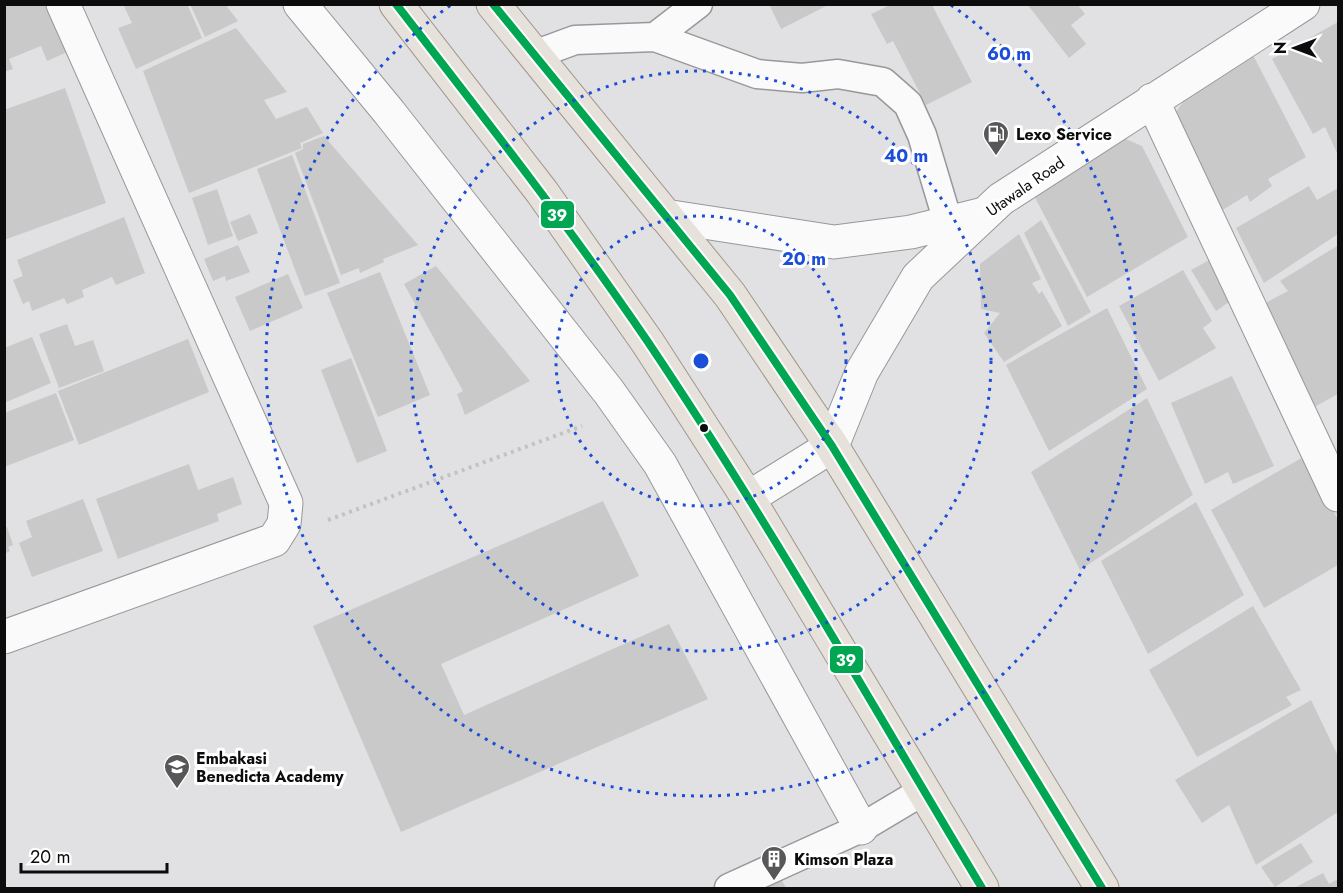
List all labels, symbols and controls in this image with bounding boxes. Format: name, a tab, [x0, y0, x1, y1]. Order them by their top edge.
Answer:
north arrow	[1265, 18, 1325, 78]
text: 60 m	[987, 41, 1031, 67]
text: N	[1269, 42, 1292, 54]
fuel station icon: Lexo Service	[981, 119, 1011, 157]
place label: Lexo Service	[1016, 123, 1112, 146]
text: 40 m	[884, 143, 928, 169]
street label: Utawala Road	[982, 151, 1069, 222]
line badge: 39	[540, 200, 575, 229]
text: 39	[547, 204, 567, 227]
text: 20 m	[782, 246, 826, 272]
centre of rings	[691, 351, 711, 371]
unlabelled marker	[698, 422, 710, 434]
line badge: 39	[829, 645, 864, 674]
text: 39	[836, 649, 856, 672]
place label: Embakasi Benedicta Academy	[196, 747, 344, 788]
school or university icon: Embakasi Benedicta Academy	[162, 752, 192, 790]
scale bar	[21, 836, 166, 874]
text: 20 m	[30, 844, 70, 870]
building icon: Kimson Plaza	[759, 844, 789, 882]
place label: Kimson Plaza	[794, 848, 893, 871]

